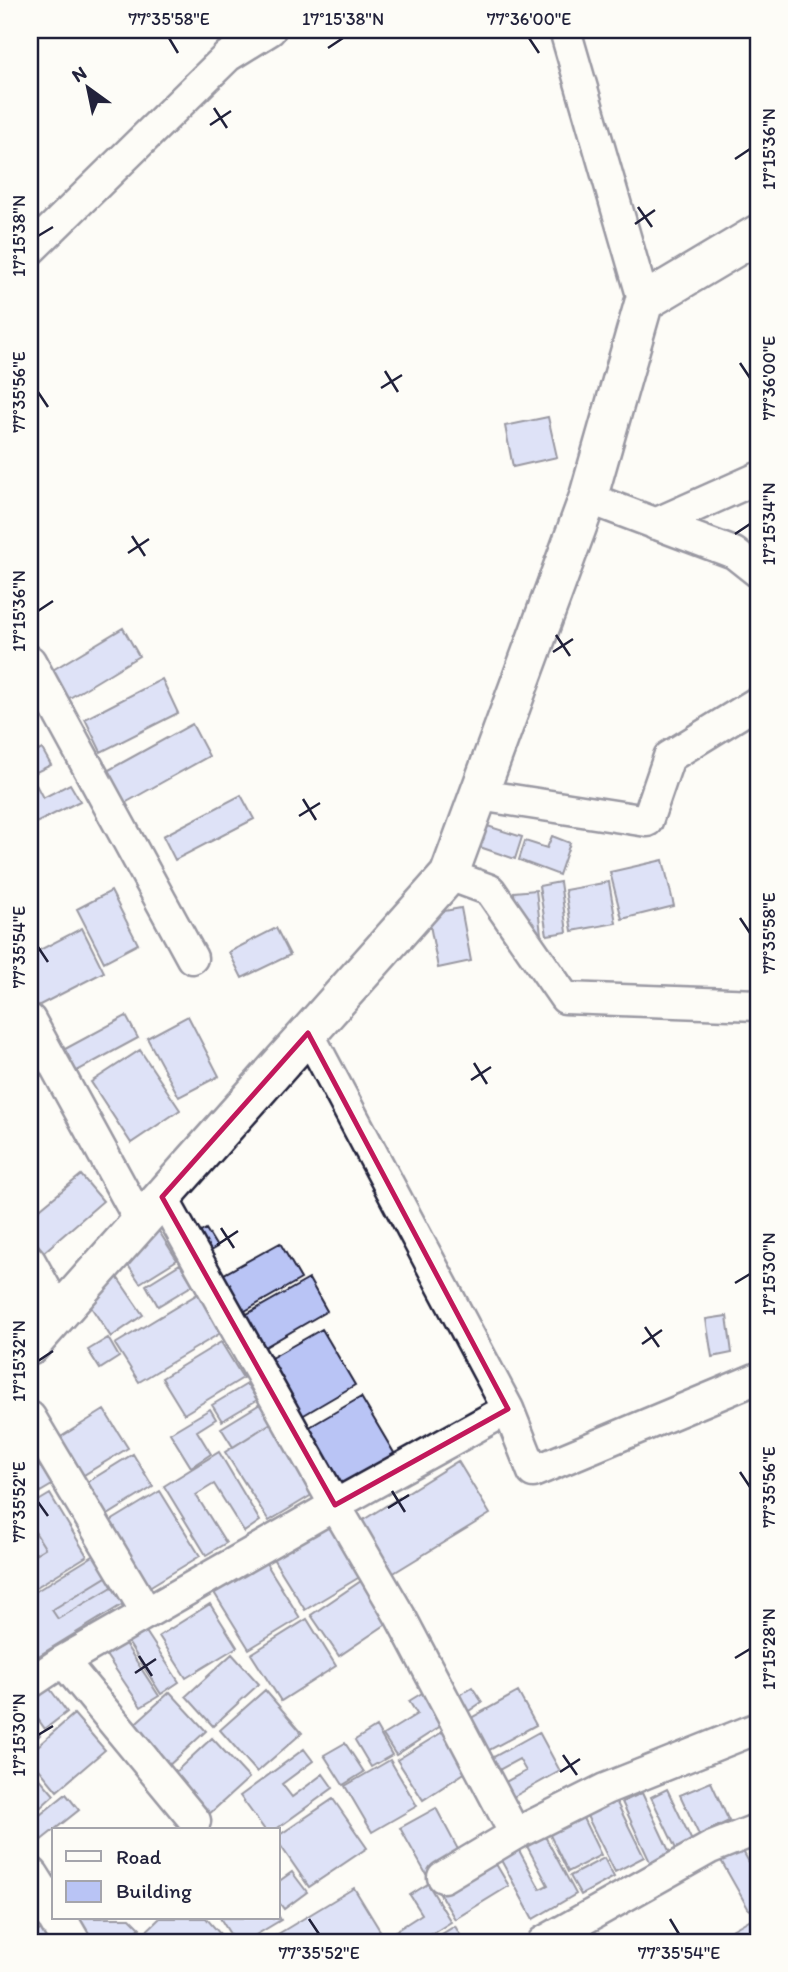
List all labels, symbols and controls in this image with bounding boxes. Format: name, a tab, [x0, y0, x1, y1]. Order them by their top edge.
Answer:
text: 77°35'58"E	[128, 8, 210, 30]
text: 17°15'38"N	[302, 8, 384, 30]
text: 77°36'00"E	[487, 8, 571, 30]
north arrow	[52, 52, 122, 122]
text: N	[67, 61, 91, 87]
text: 17°15'36"N	[758, 108, 780, 190]
text: 17°15'38"N	[8, 195, 30, 277]
text: 77°36'00"E	[758, 336, 780, 420]
text: 77°35'56"E	[8, 351, 30, 433]
text: 17°15'34"N	[758, 482, 780, 566]
text: 17°15'36"N	[8, 570, 30, 652]
text: 77°35'58"E	[758, 892, 780, 974]
text: 77°35'54"E	[8, 906, 30, 988]
text: 17°15'30"N	[758, 1232, 780, 1316]
text: 17°15'32"N	[8, 1320, 30, 1402]
text: 77°35'56"E	[758, 1446, 780, 1528]
text: 77°35'52"E	[8, 1461, 30, 1543]
text: 17°15'28"N	[758, 1608, 780, 1690]
text: 17°15'30"N	[8, 1693, 30, 1777]
legend	[52, 1828, 280, 1920]
text: Road	[116, 1844, 162, 1869]
text: Building	[116, 1878, 192, 1903]
text: 77°35'52"E	[278, 1942, 360, 1964]
text: 77°35'54"E	[638, 1942, 720, 1964]

